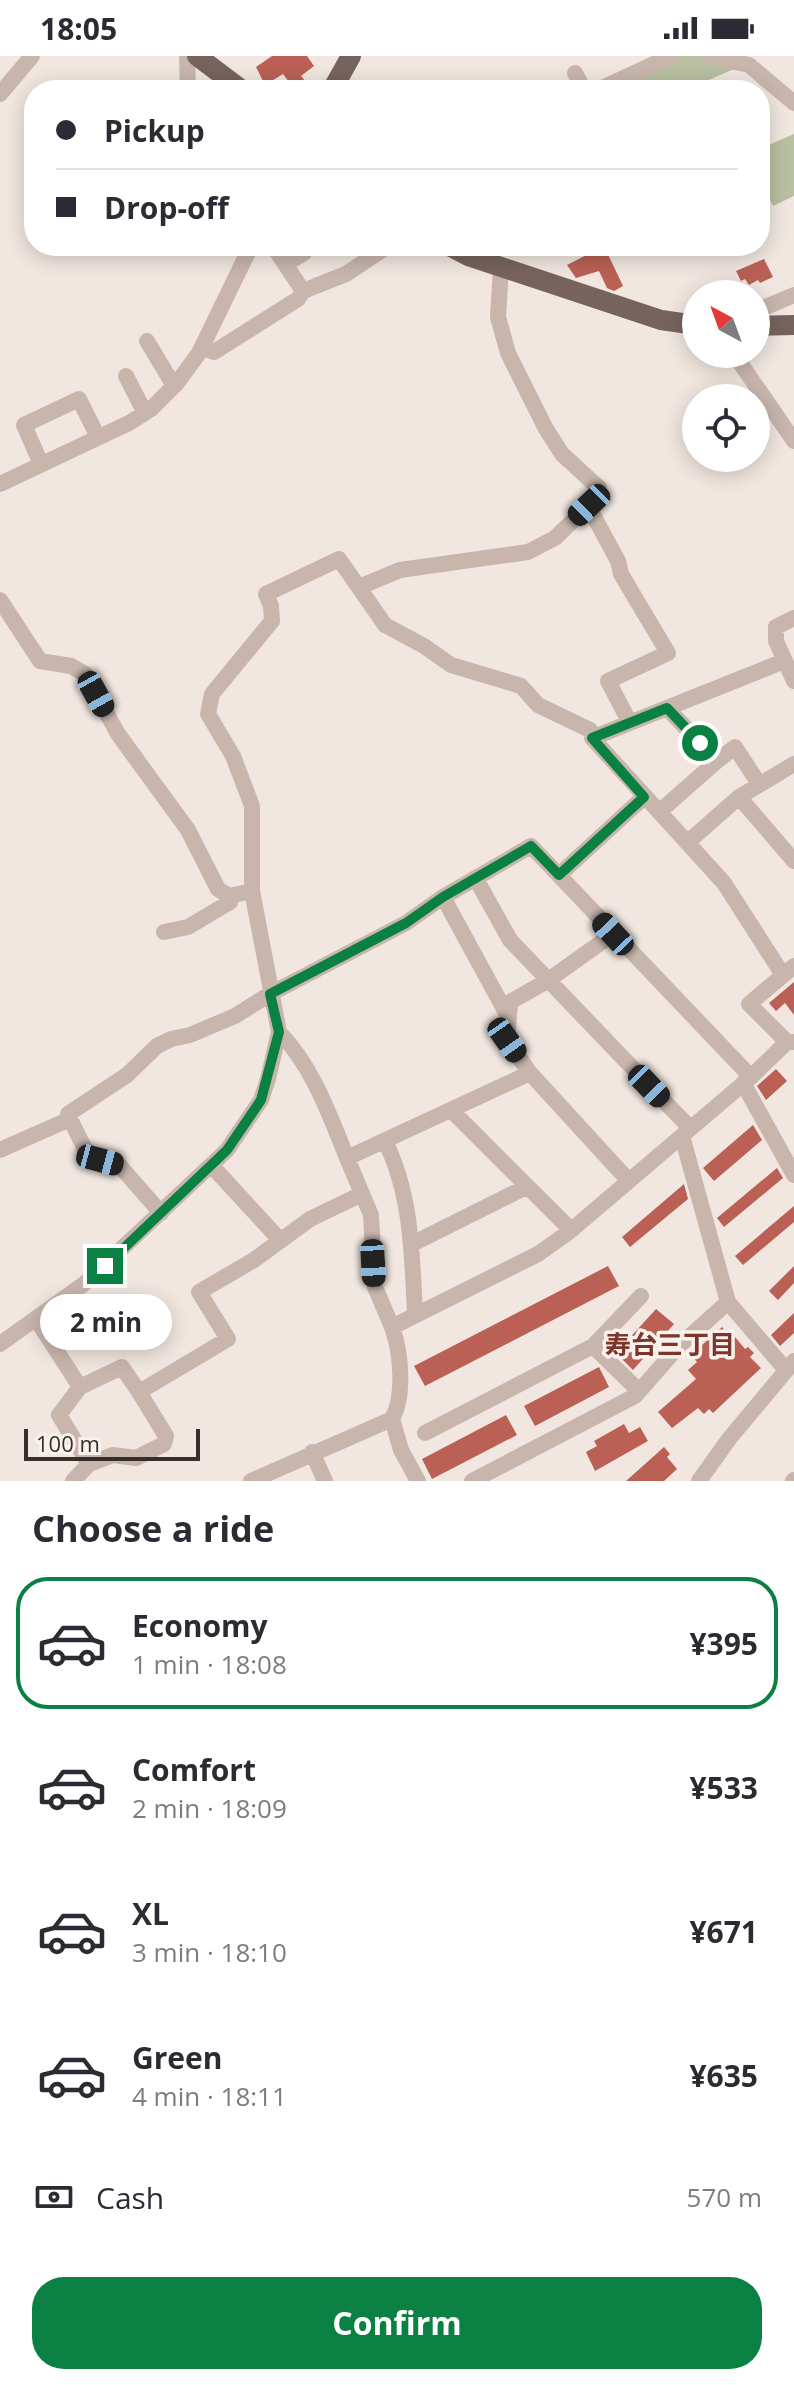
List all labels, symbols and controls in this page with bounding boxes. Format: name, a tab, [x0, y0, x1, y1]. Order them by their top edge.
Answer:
text: 18:05	[40, 8, 117, 49]
text: Pickup	[104, 110, 205, 151]
text: Drop-off	[104, 187, 229, 228]
north arrow	[682, 280, 770, 368]
map controls	[682, 280, 770, 472]
button: locate	[682, 384, 770, 472]
car	[563, 480, 615, 530]
car	[74, 667, 118, 721]
route start	[682, 725, 718, 761]
car	[588, 908, 638, 960]
car	[483, 1013, 531, 1067]
car	[624, 1060, 674, 1112]
car	[74, 1142, 126, 1178]
car	[360, 1238, 386, 1288]
route end	[87, 1248, 123, 1284]
callout: 2 min	[39, 1294, 171, 1350]
text: 2 min	[70, 1304, 142, 1340]
district label: 寿台三丁目	[605, 1326, 735, 1362]
scale bar	[24, 1425, 200, 1461]
text: 100 m	[36, 1428, 100, 1458]
text: Choose a ride	[32, 1504, 274, 1553]
text: Economy	[132, 1605, 268, 1646]
icon: car	[36, 1607, 108, 1679]
text: ¥395	[689, 1623, 758, 1664]
text: 1 min · 18:08	[132, 1646, 287, 1682]
text: Comfort	[132, 1749, 256, 1790]
icon: car	[36, 1751, 108, 1823]
text: ¥533	[689, 1767, 758, 1808]
text: 2 min · 18:09	[132, 1790, 287, 1826]
text: XL	[132, 1893, 169, 1934]
icon: car	[36, 1895, 108, 1967]
text: ¥671	[689, 1911, 758, 1952]
text: 3 min · 18:10	[132, 1934, 287, 1970]
text: Green	[132, 2037, 223, 2078]
icon: car	[36, 2039, 108, 2111]
text: ¥635	[689, 2055, 758, 2096]
text: 4 min · 18:11	[132, 2078, 287, 2114]
icon: cash	[32, 2175, 76, 2219]
text: Cash	[96, 2177, 164, 2218]
text: 570 m	[687, 2179, 762, 2215]
button: Confirm	[32, 2277, 762, 2369]

